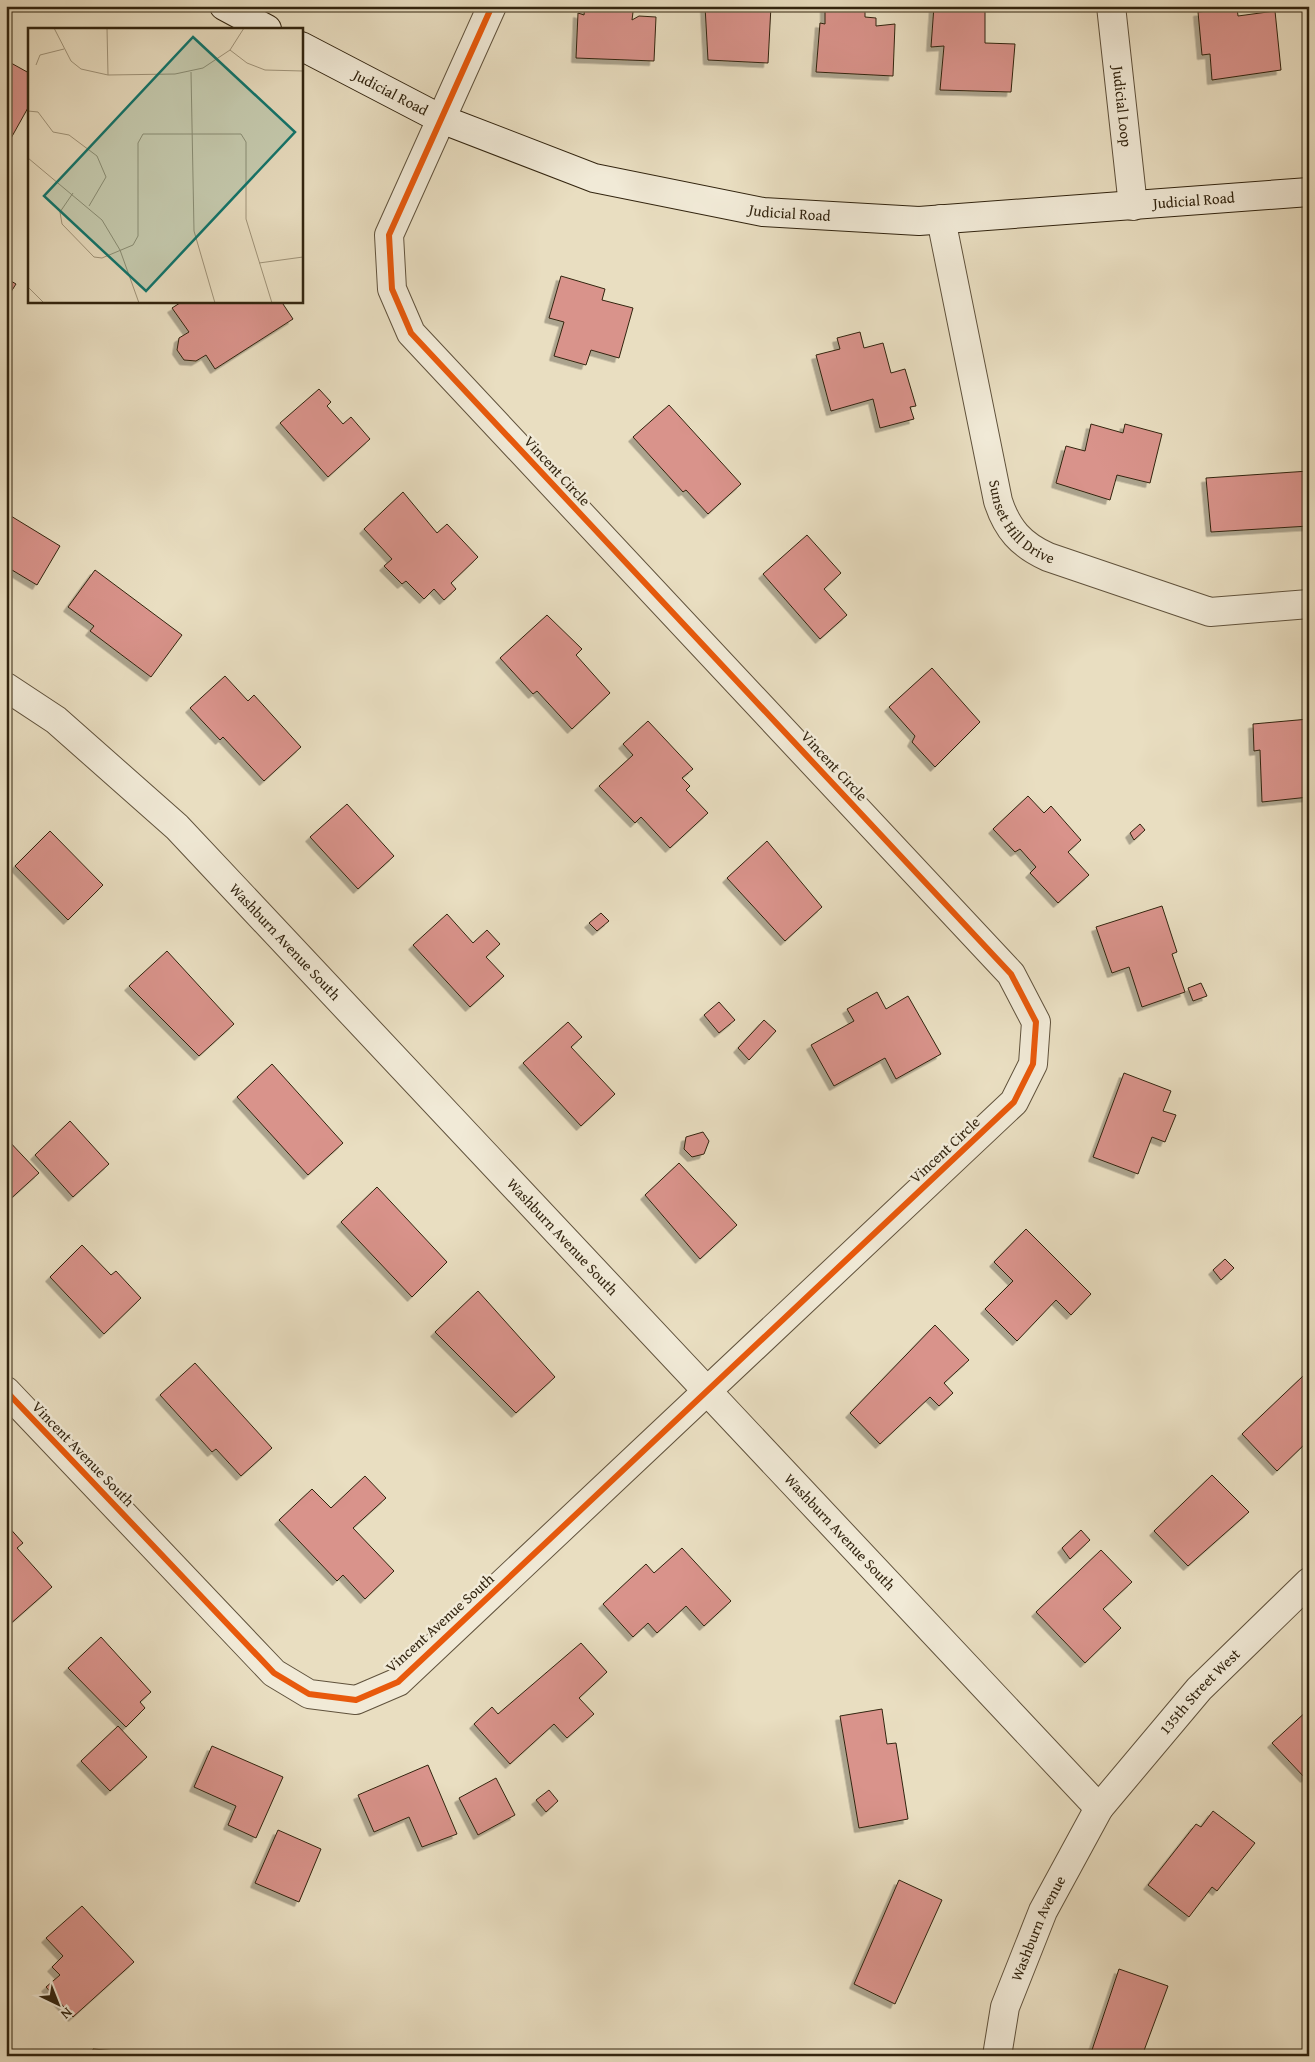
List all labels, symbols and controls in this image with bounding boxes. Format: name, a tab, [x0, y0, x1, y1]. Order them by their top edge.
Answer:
inset map	[28, 28, 302, 302]
street label: Judicial Road	[348, 63, 432, 121]
street label: Judicial Loop	[1107, 63, 1137, 148]
street label: Judicial Road	[1150, 187, 1235, 214]
street label: Judicial Road	[745, 198, 831, 226]
street label: Vincent Circle	[519, 431, 595, 510]
street label: Sunset Hill Drive	[984, 478, 1057, 568]
street label: Vincent Circle	[796, 726, 872, 805]
street label: Washburn Avenue South	[225, 878, 346, 1005]
street label: Vincent Circle	[905, 1112, 984, 1188]
street label: Washburn Avenue South	[502, 1173, 623, 1300]
street label: Vincent Avenue South	[27, 1396, 140, 1511]
street label: Washburn Avenue South	[780, 1468, 901, 1595]
street label: Vincent Avenue South	[381, 1568, 499, 1677]
street label: 135th Street West	[1154, 1643, 1245, 1739]
street label: Washburn Avenue	[1005, 1872, 1070, 1984]
north arrow	[32, 1980, 82, 2030]
text: N	[56, 2003, 77, 2024]

